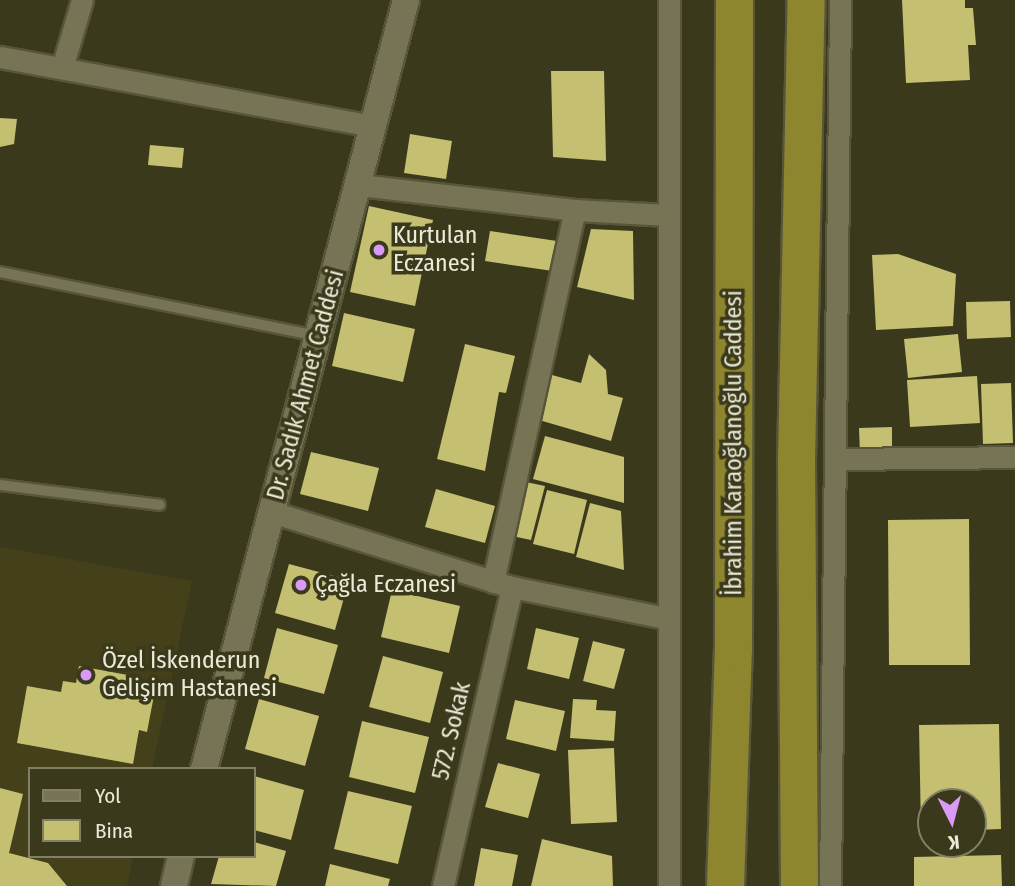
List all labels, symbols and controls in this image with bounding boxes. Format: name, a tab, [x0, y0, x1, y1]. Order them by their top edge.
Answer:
place label: Kurtulan Eczanesi	[393, 222, 477, 278]
marker: Kurtulan Eczanesi	[371, 242, 387, 258]
street label: Dr. Sadık Ahmet Caddesi	[261, 267, 351, 503]
street label: İbrahim Karaoğlanoğlu Caddesi	[720, 290, 748, 596]
place label: Çağla Eczanesi	[315, 571, 456, 599]
marker: Çağla Eczanesi	[293, 577, 309, 593]
place label: Özel İskenderun Gelişim Hastanesi	[102, 647, 277, 703]
marker: Özel İskenderun Gelişim Hastanesi	[76, 665, 96, 685]
street label: 572. Sokak	[427, 679, 477, 783]
legend	[28, 767, 256, 858]
text: Yol	[95, 783, 121, 809]
north arrow	[917, 788, 987, 858]
text: Bina	[95, 818, 133, 844]
text: K	[947, 830, 961, 854]

